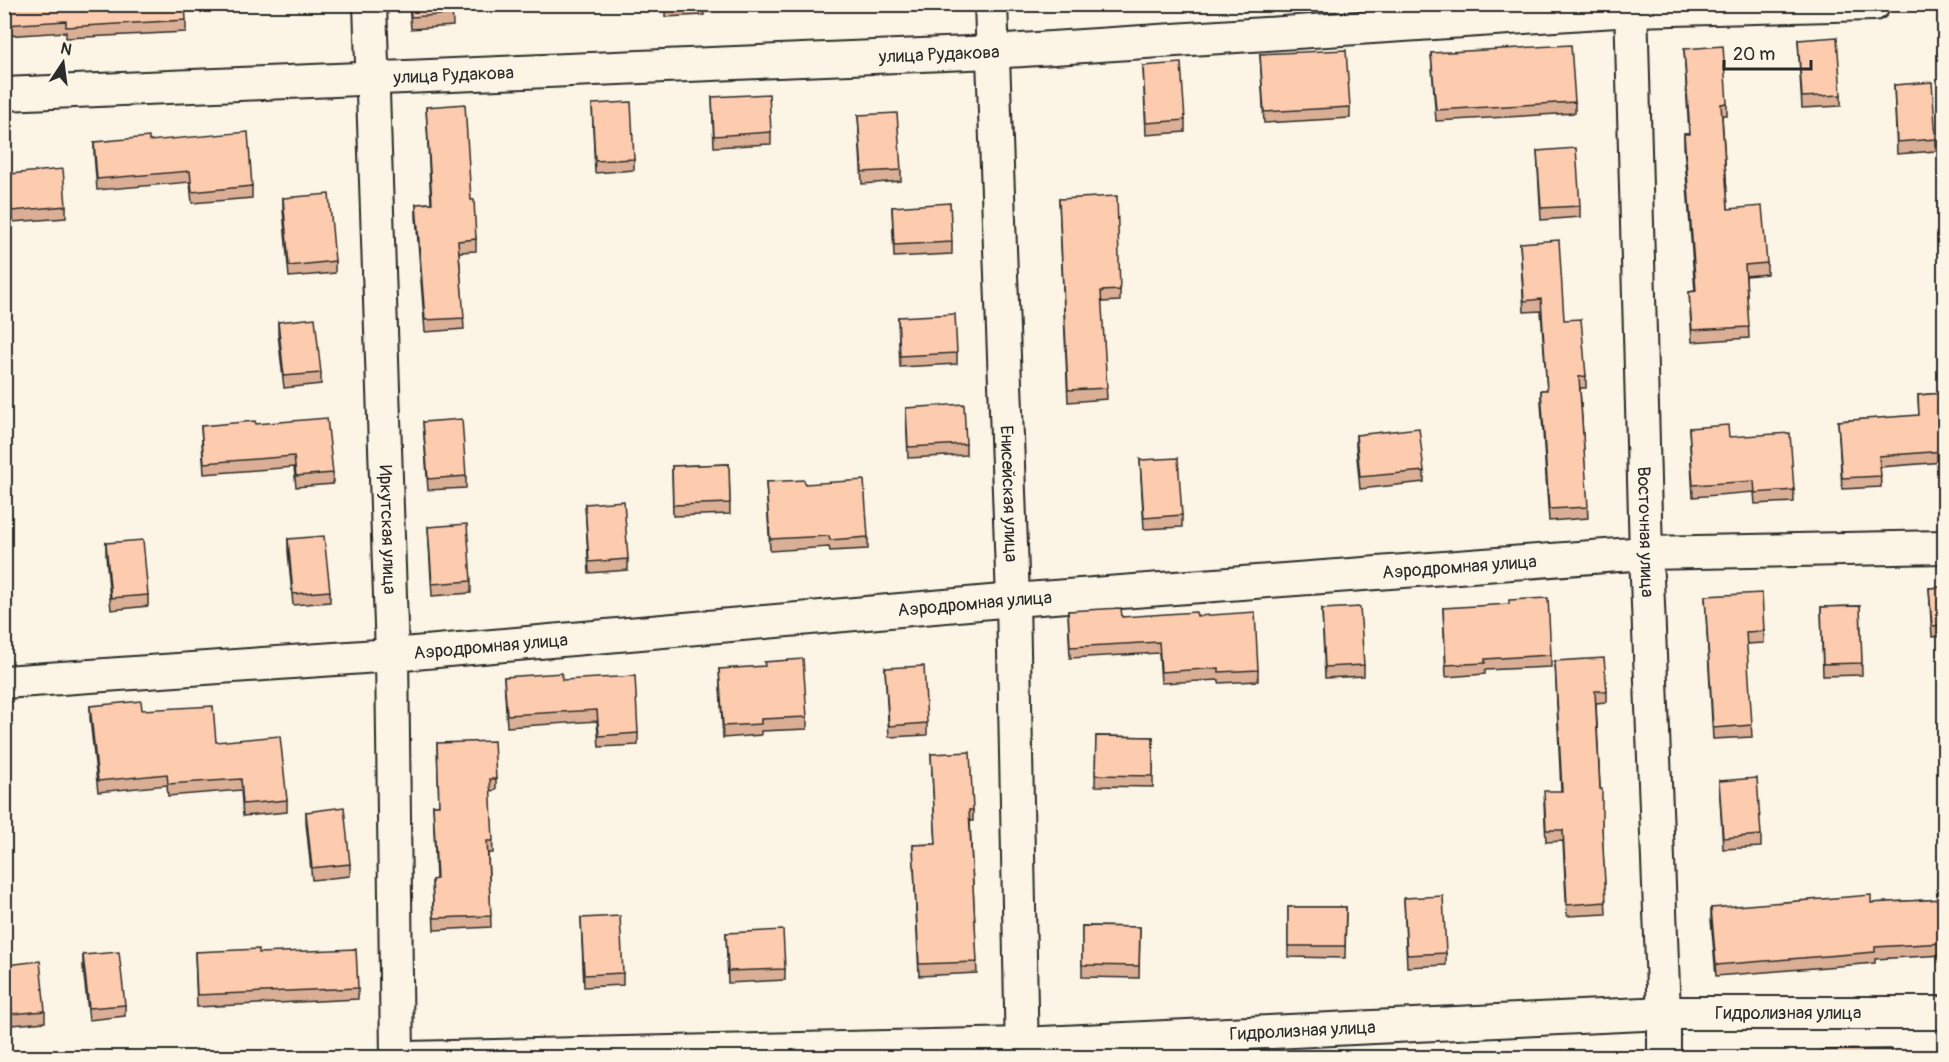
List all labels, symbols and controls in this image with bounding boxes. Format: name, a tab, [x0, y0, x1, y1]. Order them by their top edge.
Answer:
north arrow	[33, 33, 93, 93]
scale bar	[1724, 33, 1811, 71]
text: N	[59, 38, 74, 60]
street label: улица Рудакова	[877, 40, 1000, 68]
text: 20 m	[1733, 43, 1775, 66]
street label: улица Рудакова	[392, 61, 514, 89]
street label: Енисейская улица	[995, 425, 1023, 563]
street label: Иркутская улица	[374, 465, 401, 595]
street label: Восточная улица	[1632, 466, 1659, 598]
street label: Аэродромная улица	[1381, 550, 1538, 584]
street label: Аэродромная улица	[897, 586, 1053, 622]
street label: Аэродромная улица	[412, 628, 569, 665]
street label: Гидролизная улица	[1715, 1002, 1861, 1025]
street label: Гидролизная улица	[1229, 1015, 1376, 1045]

